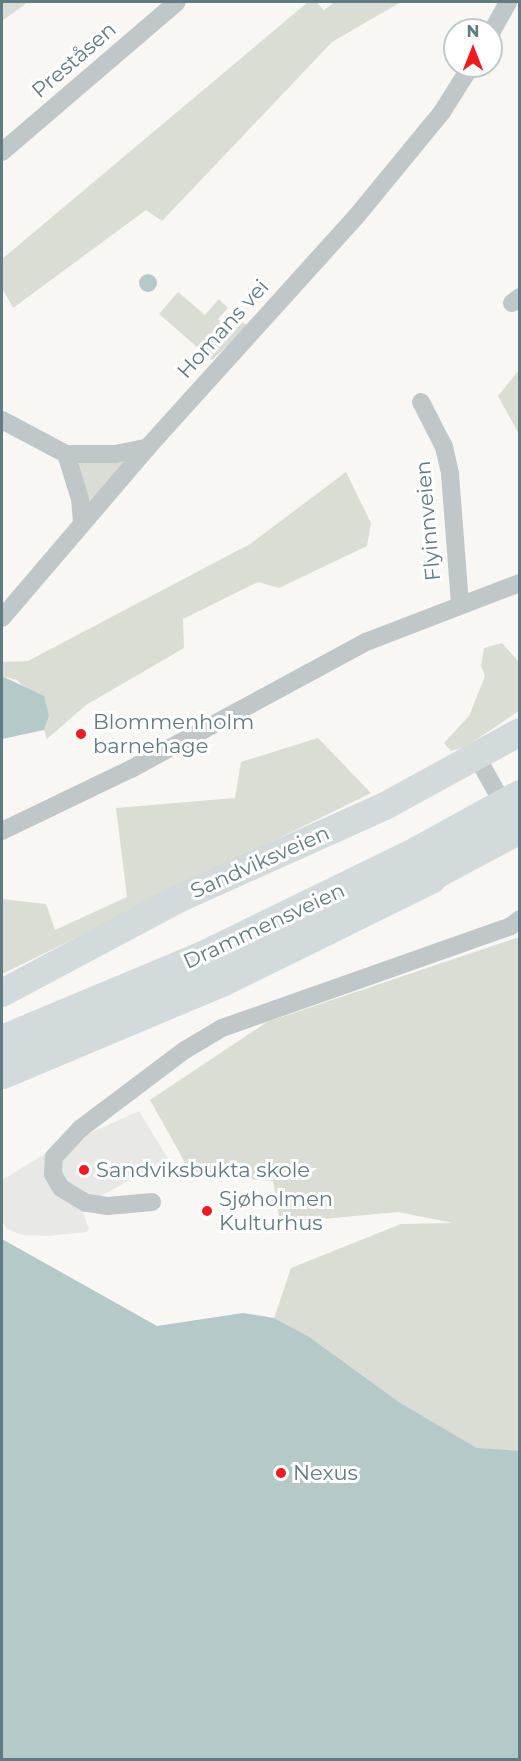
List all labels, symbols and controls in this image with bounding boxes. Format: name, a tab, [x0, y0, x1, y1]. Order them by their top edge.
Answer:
street label: Preståsen	[27, 17, 121, 103]
north arrow	[443, 18, 503, 78]
text: N	[467, 22, 479, 41]
street label: Homans vei	[172, 274, 274, 384]
street label: Flyinnveien	[410, 460, 446, 582]
place label: Blommenholm barnehage	[93, 709, 254, 759]
marker: Blommenholm barnehage	[74, 727, 88, 741]
street label: Sandviksveien	[187, 820, 333, 904]
street label: Drammensveien	[179, 878, 349, 974]
place label: Sandviksbukta skole	[96, 1157, 310, 1183]
marker: Sandviksbukta skole	[77, 1163, 91, 1177]
place label: Sjøholmen Kulturhus	[219, 1186, 333, 1236]
marker: Sjøholmen Kulturhus	[200, 1204, 214, 1218]
place label: Nexus	[293, 1460, 358, 1486]
marker: Nexus	[274, 1466, 288, 1480]

